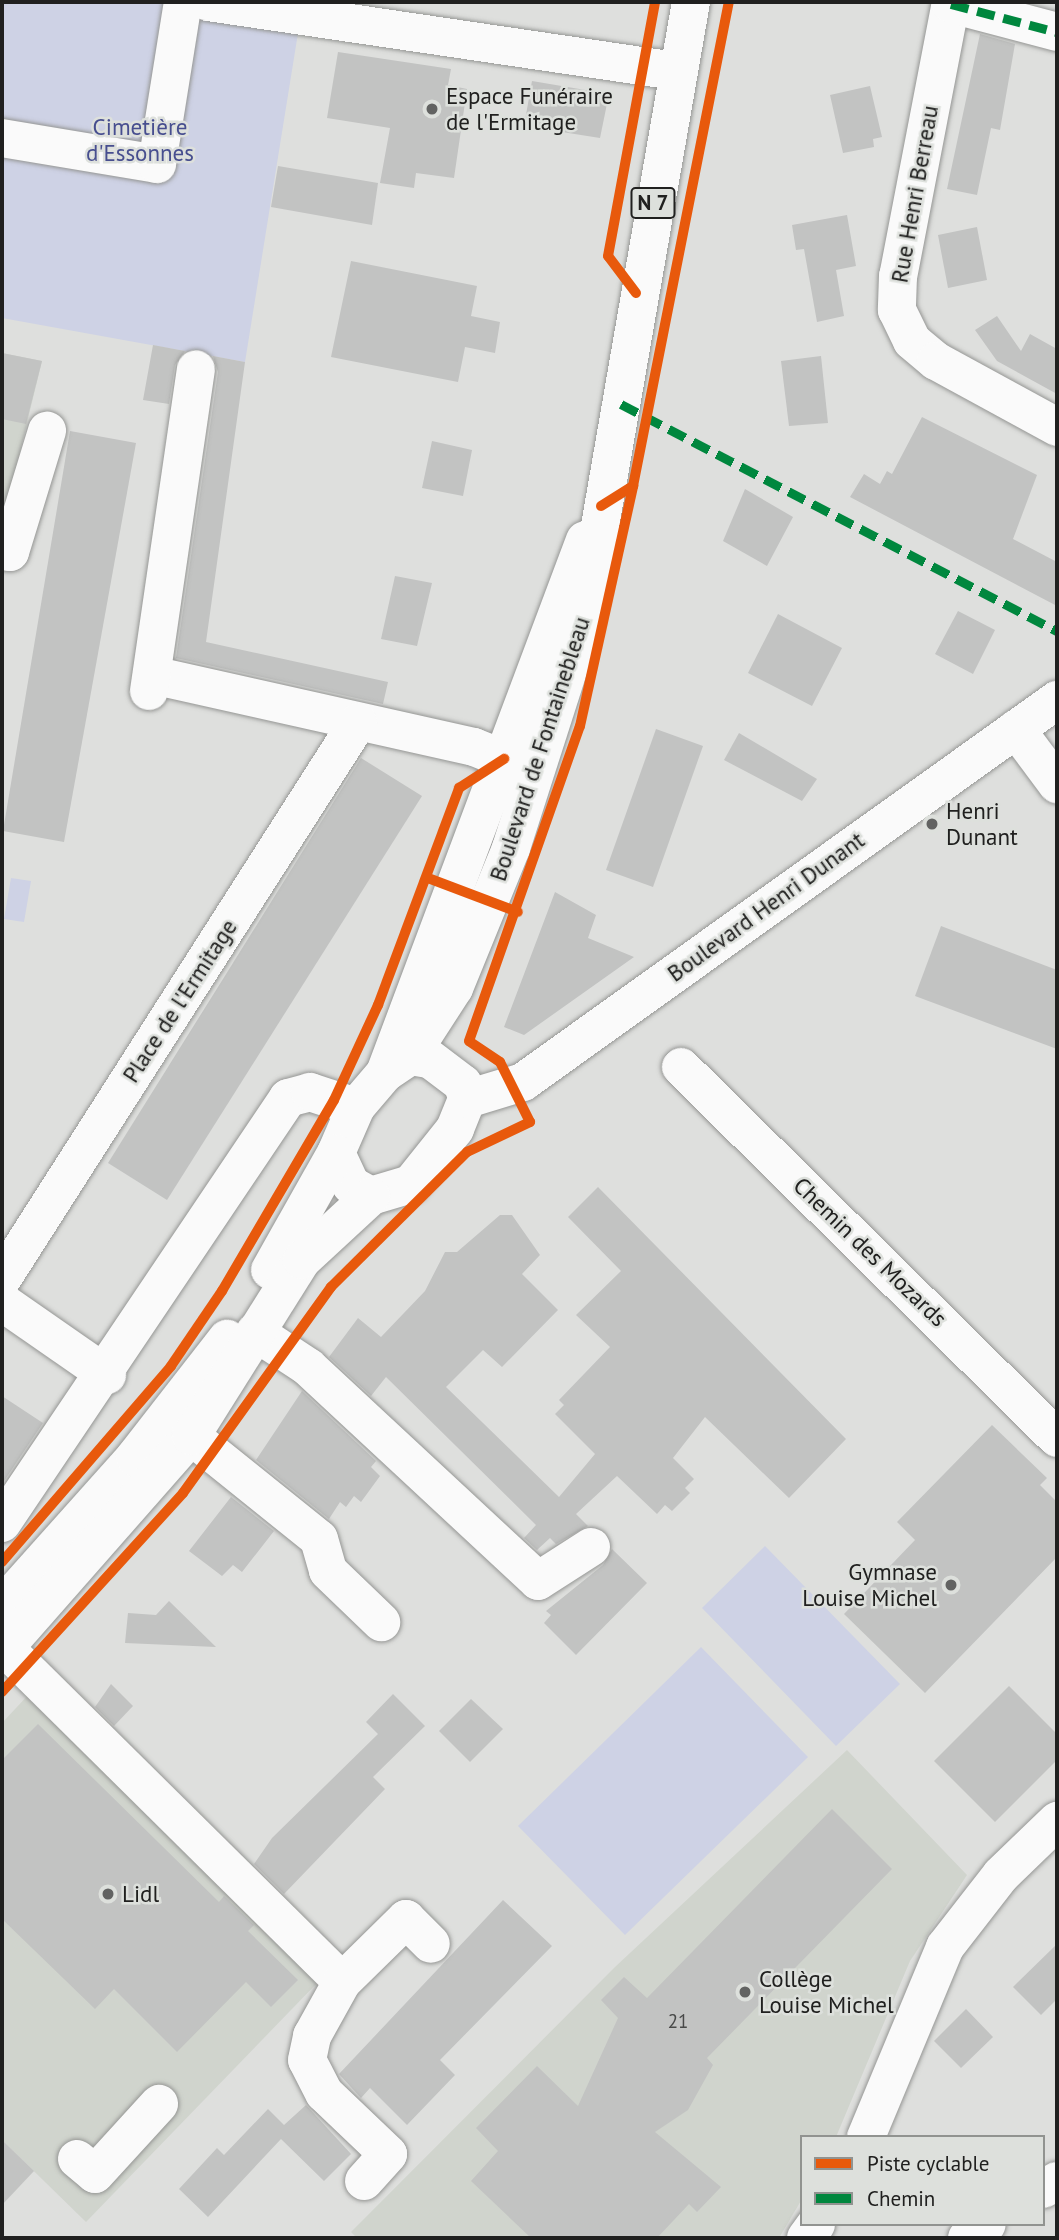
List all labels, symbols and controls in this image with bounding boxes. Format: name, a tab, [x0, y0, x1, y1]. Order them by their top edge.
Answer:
place label: Espace Funéraire de l'Ermitage	[446, 82, 613, 136]
marker: Espace Funéraire de l'Ermitage	[424, 101, 440, 117]
street label: Rue Henri Berreau	[886, 103, 944, 285]
park label: Cimetière d'Essonnes	[86, 113, 194, 167]
road number: N 7	[630, 186, 676, 220]
street label: Boulevard de Fontainebleau	[484, 613, 596, 885]
place label: Henri Dunant	[946, 797, 1018, 851]
marker: Henri Dunant	[924, 816, 940, 832]
street label: Boulevard Henri Dunant	[662, 826, 870, 988]
street label: Place de l'Ermitage	[117, 914, 243, 1088]
street label: Chemin des Mozards	[788, 1172, 952, 1332]
place label: Gymnase Louise Michel	[802, 1558, 937, 1612]
marker: Gymnase Louise Michel	[943, 1577, 959, 1593]
place label: Lidl	[122, 1880, 159, 1908]
marker: Lidl	[100, 1886, 116, 1902]
place label: Collège Louise Michel	[759, 1965, 894, 2019]
marker: Collège Louise Michel	[737, 1984, 753, 2000]
house number: 21	[668, 2011, 688, 2033]
legend	[800, 2135, 1045, 2226]
text: Piste cyclable	[867, 2150, 989, 2177]
text: Chemin	[867, 2185, 935, 2212]

